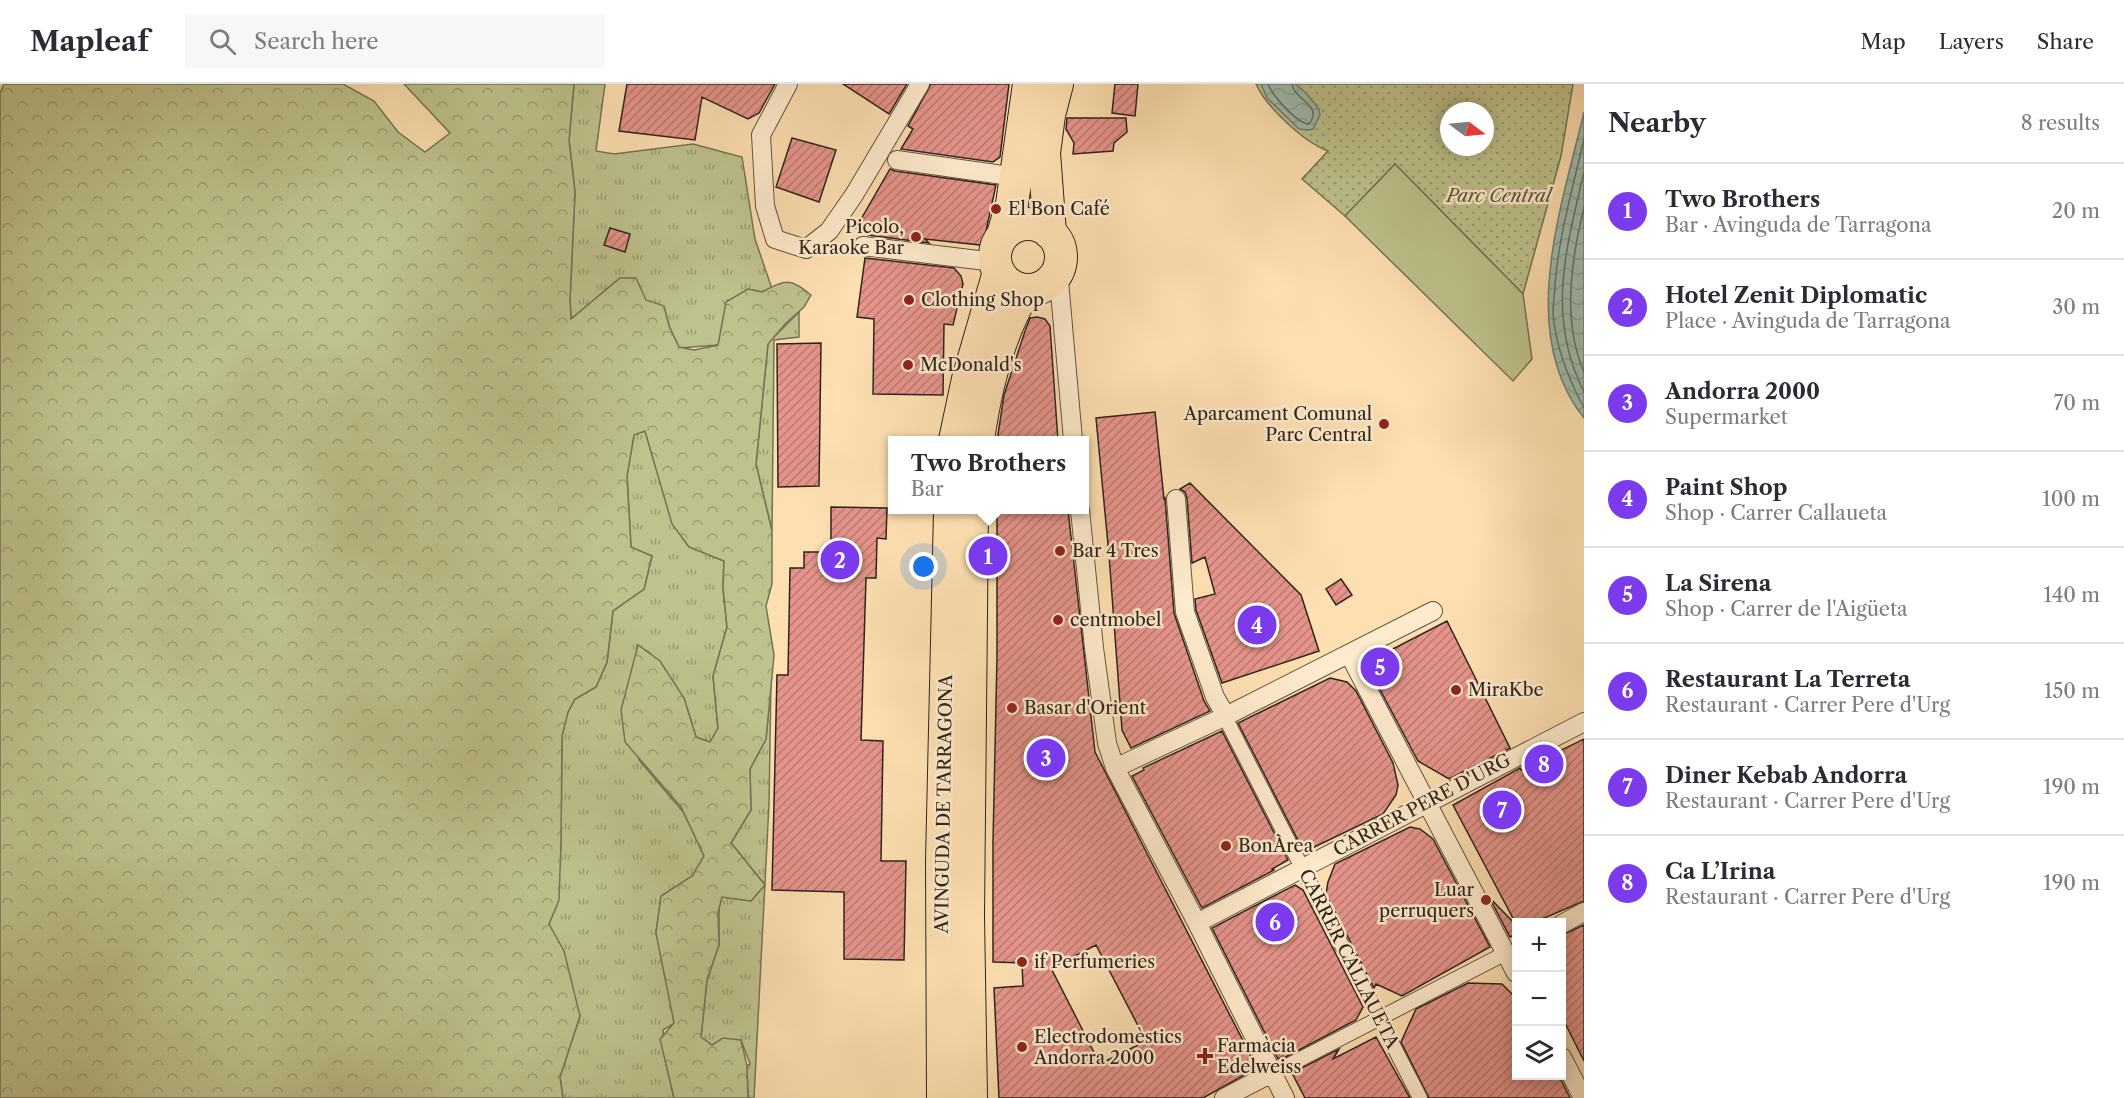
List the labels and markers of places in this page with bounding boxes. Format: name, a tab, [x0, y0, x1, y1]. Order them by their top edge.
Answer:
place label: El Bon Café	[1008, 198, 1110, 220]
marker: El Bon Café	[989, 202, 1003, 216]
place label: Picolo, Karaoke Bar	[798, 216, 904, 259]
marker: Picolo, Karaoke Bar	[909, 230, 923, 244]
place label: Clothing Shop	[921, 289, 1044, 311]
marker: Clothing Shop	[902, 293, 916, 307]
place label: McDonald's	[920, 354, 1022, 376]
marker: McDonald's	[901, 358, 915, 372]
place label: Aparcament Comunal Parc Central	[1183, 403, 1372, 446]
marker: Aparcament Comunal Parc Central	[1377, 417, 1391, 431]
pin: 1	[968, 534, 1008, 578]
pin: 2	[820, 538, 860, 582]
place label: Bar 4 Tres	[1072, 540, 1158, 562]
marker: Bar 4 Tres	[1053, 544, 1067, 558]
pin: 4	[1238, 602, 1276, 648]
place label: centmobel	[1070, 609, 1161, 631]
marker: centmobel	[1051, 613, 1065, 627]
pin: 5	[1360, 644, 1400, 690]
place label: MiraKbe	[1468, 679, 1544, 701]
marker: MiraKbe	[1449, 683, 1463, 697]
place label: Basar d'Orient	[1024, 697, 1147, 719]
marker: Basar d'Orient	[1005, 701, 1019, 715]
pin: 3	[1026, 736, 1066, 780]
pin: 8	[1524, 742, 1564, 786]
pin: 7	[1482, 788, 1522, 832]
place label: BonÀrea	[1238, 834, 1314, 857]
marker: BonÀrea	[1219, 839, 1233, 853]
place label: Luar perruquers	[1379, 879, 1474, 922]
marker: Luar perruquers	[1479, 893, 1493, 907]
pin: 6	[1256, 900, 1294, 944]
place label: if Perfumeries	[1034, 951, 1155, 973]
marker: if Perfumeries	[1015, 955, 1029, 969]
place label: Electrodomèstics Andorra 2000	[1033, 1026, 1182, 1069]
place label: Farmàcia Edelweiss	[1217, 1035, 1301, 1078]
marker: Electrodomèstics Andorra 2000	[1015, 1040, 1029, 1054]
marker: Farmàcia Edelweiss	[1198, 1049, 1212, 1063]

